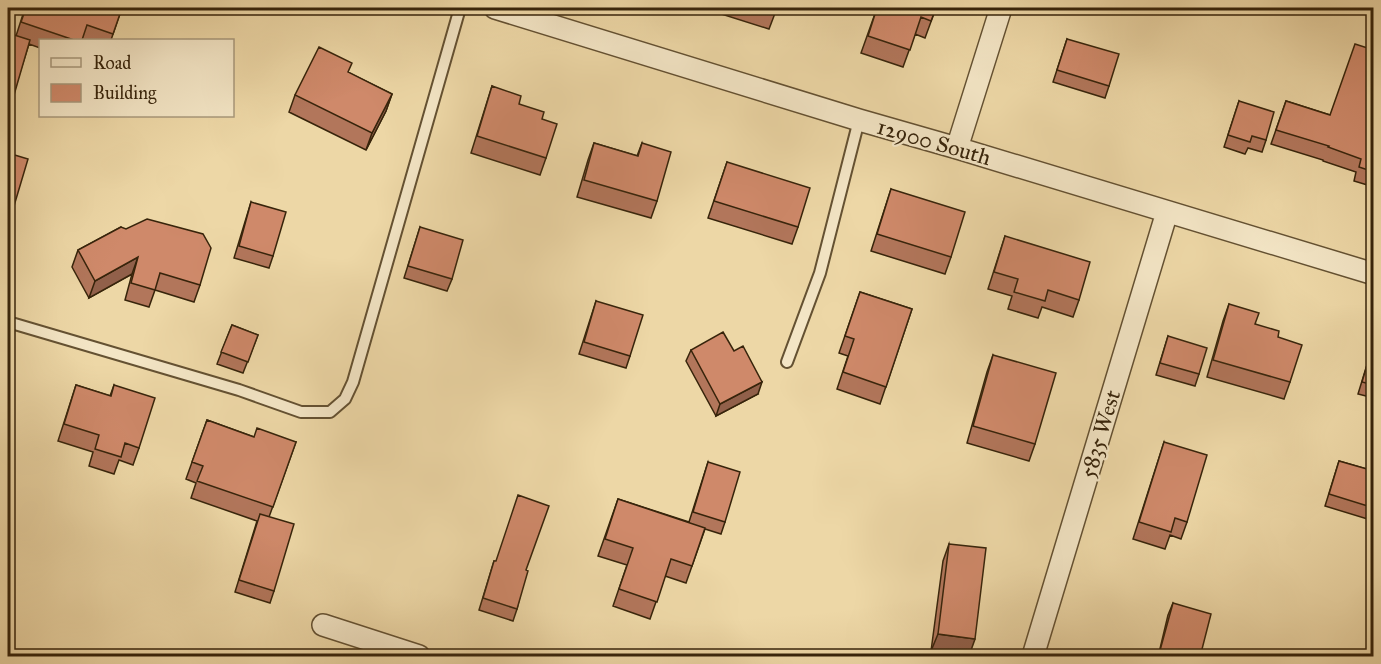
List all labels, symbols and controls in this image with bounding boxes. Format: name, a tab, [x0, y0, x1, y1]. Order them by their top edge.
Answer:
legend	[39, 39, 234, 117]
text: Road	[93, 52, 131, 74]
text: Building	[93, 82, 157, 105]
street label: 12900 South	[874, 113, 994, 171]
street label: 5835 West	[1074, 387, 1126, 481]

